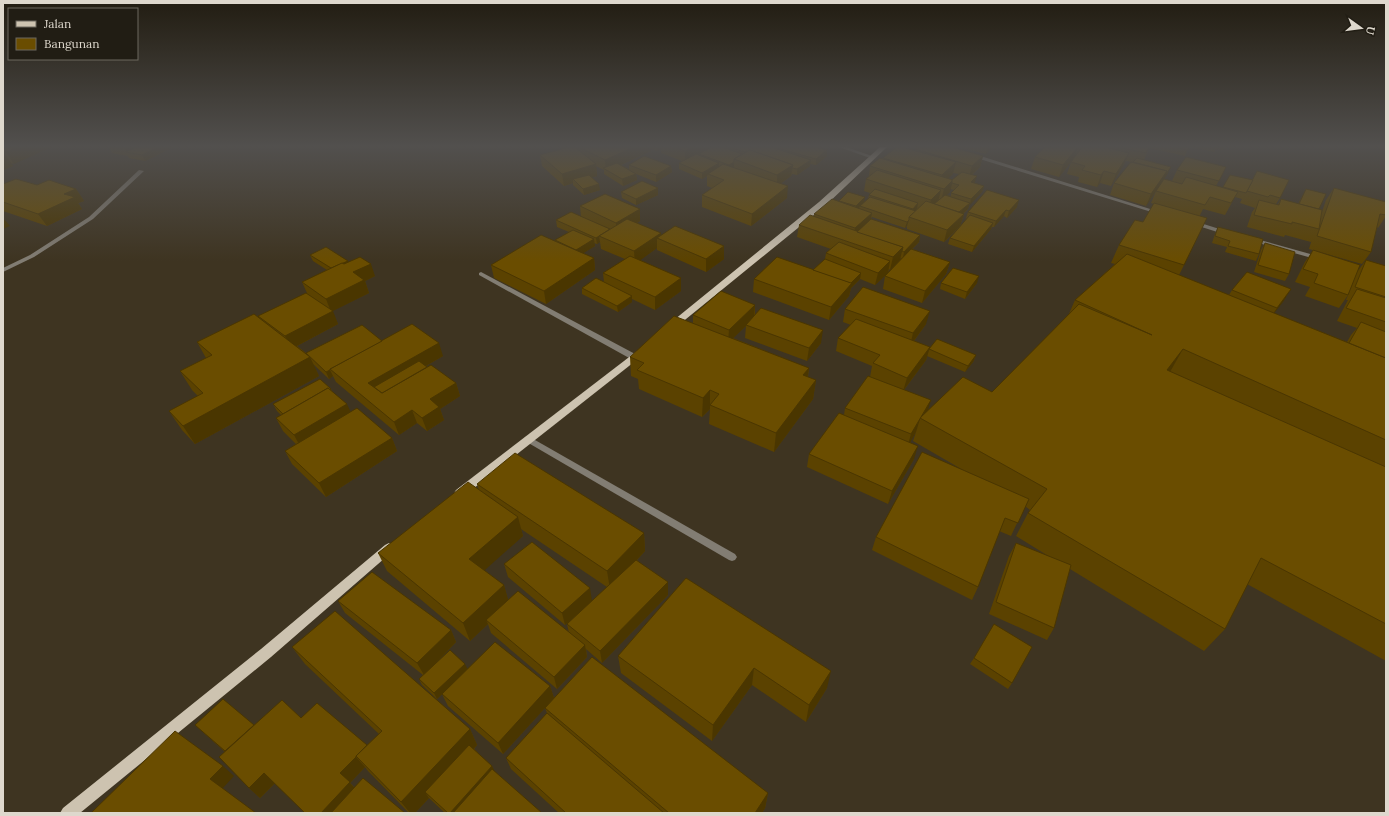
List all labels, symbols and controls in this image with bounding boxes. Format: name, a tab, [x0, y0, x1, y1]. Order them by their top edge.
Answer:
legend	[8, 8, 138, 60]
north arrow	[1341, 8, 1381, 48]
text: Jalan	[43, 16, 71, 31]
text: U	[1363, 25, 1379, 37]
text: Bangunan	[44, 36, 100, 51]

